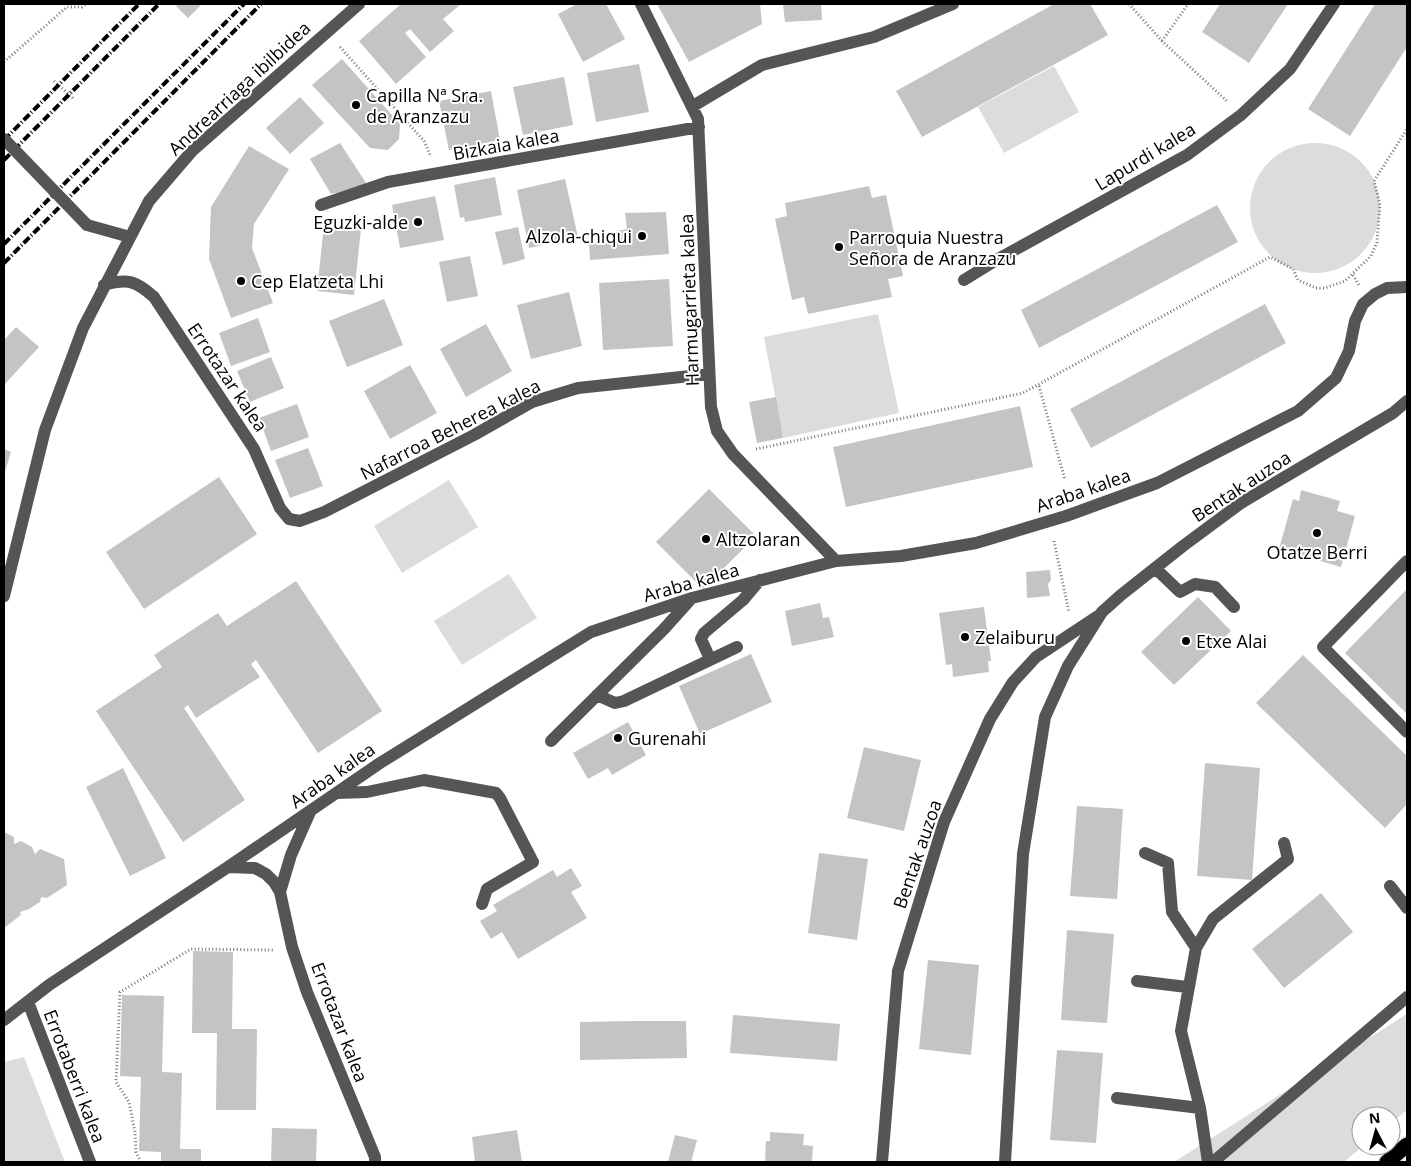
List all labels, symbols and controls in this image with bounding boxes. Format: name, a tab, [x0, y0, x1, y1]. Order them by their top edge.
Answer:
street label: Andrearriaga ibilbidea	[163, 16, 315, 160]
place label: Capilla Nª Sra. de Aranzazu	[366, 83, 483, 128]
marker: Capilla Nª Sra. de Aranzazu	[350, 99, 362, 111]
street label: Lapurdi kalea	[1090, 117, 1200, 195]
street label: Bizkaia kalea	[451, 123, 561, 165]
place label: Eguzki-alde	[313, 210, 408, 234]
street label: Harmugarrieta kalea	[674, 213, 704, 387]
marker: Eguzki-alde	[412, 216, 424, 228]
place label: Alzola-chiqui	[526, 224, 632, 248]
place label: Parroquia Nuestra Señora de Aranzazu	[849, 225, 1016, 270]
marker: Alzola-chiqui	[636, 230, 648, 242]
marker: Parroquia Nuestra Señora de Aranzazu	[833, 241, 845, 253]
place label: Cep Elatzeta Lhi	[251, 269, 384, 293]
marker: Cep Elatzeta Lhi	[235, 275, 247, 287]
street label: Errotazar kalea	[183, 318, 273, 436]
street label: Nafarroa Beherea kalea	[356, 373, 544, 485]
street label: Bentak auzoa	[1187, 445, 1295, 527]
street label: Araba kalea	[1033, 463, 1133, 517]
place label: Altzolaran	[716, 527, 801, 551]
marker: Otatze Berri	[1311, 527, 1323, 539]
marker: Altzolaran	[700, 533, 712, 545]
place label: Otatze Berri	[1266, 540, 1368, 564]
street label: Araba kalea	[640, 557, 742, 607]
place label: Zelaiburu	[975, 625, 1055, 649]
place label: Etxe Alai	[1196, 629, 1267, 653]
marker: Zelaiburu	[959, 631, 971, 643]
marker: Etxe Alai	[1180, 635, 1192, 647]
place label: Gurenahi	[628, 726, 706, 750]
marker: Gurenahi	[612, 732, 624, 744]
street label: Araba kalea	[285, 737, 379, 813]
street label: Bentak auzoa	[887, 796, 947, 912]
street label: Errotazar kalea	[306, 959, 374, 1085]
street label: Errotaberri kalea	[39, 1006, 111, 1146]
north arrow	[1351, 1106, 1401, 1156]
text: N	[1368, 1108, 1381, 1128]

